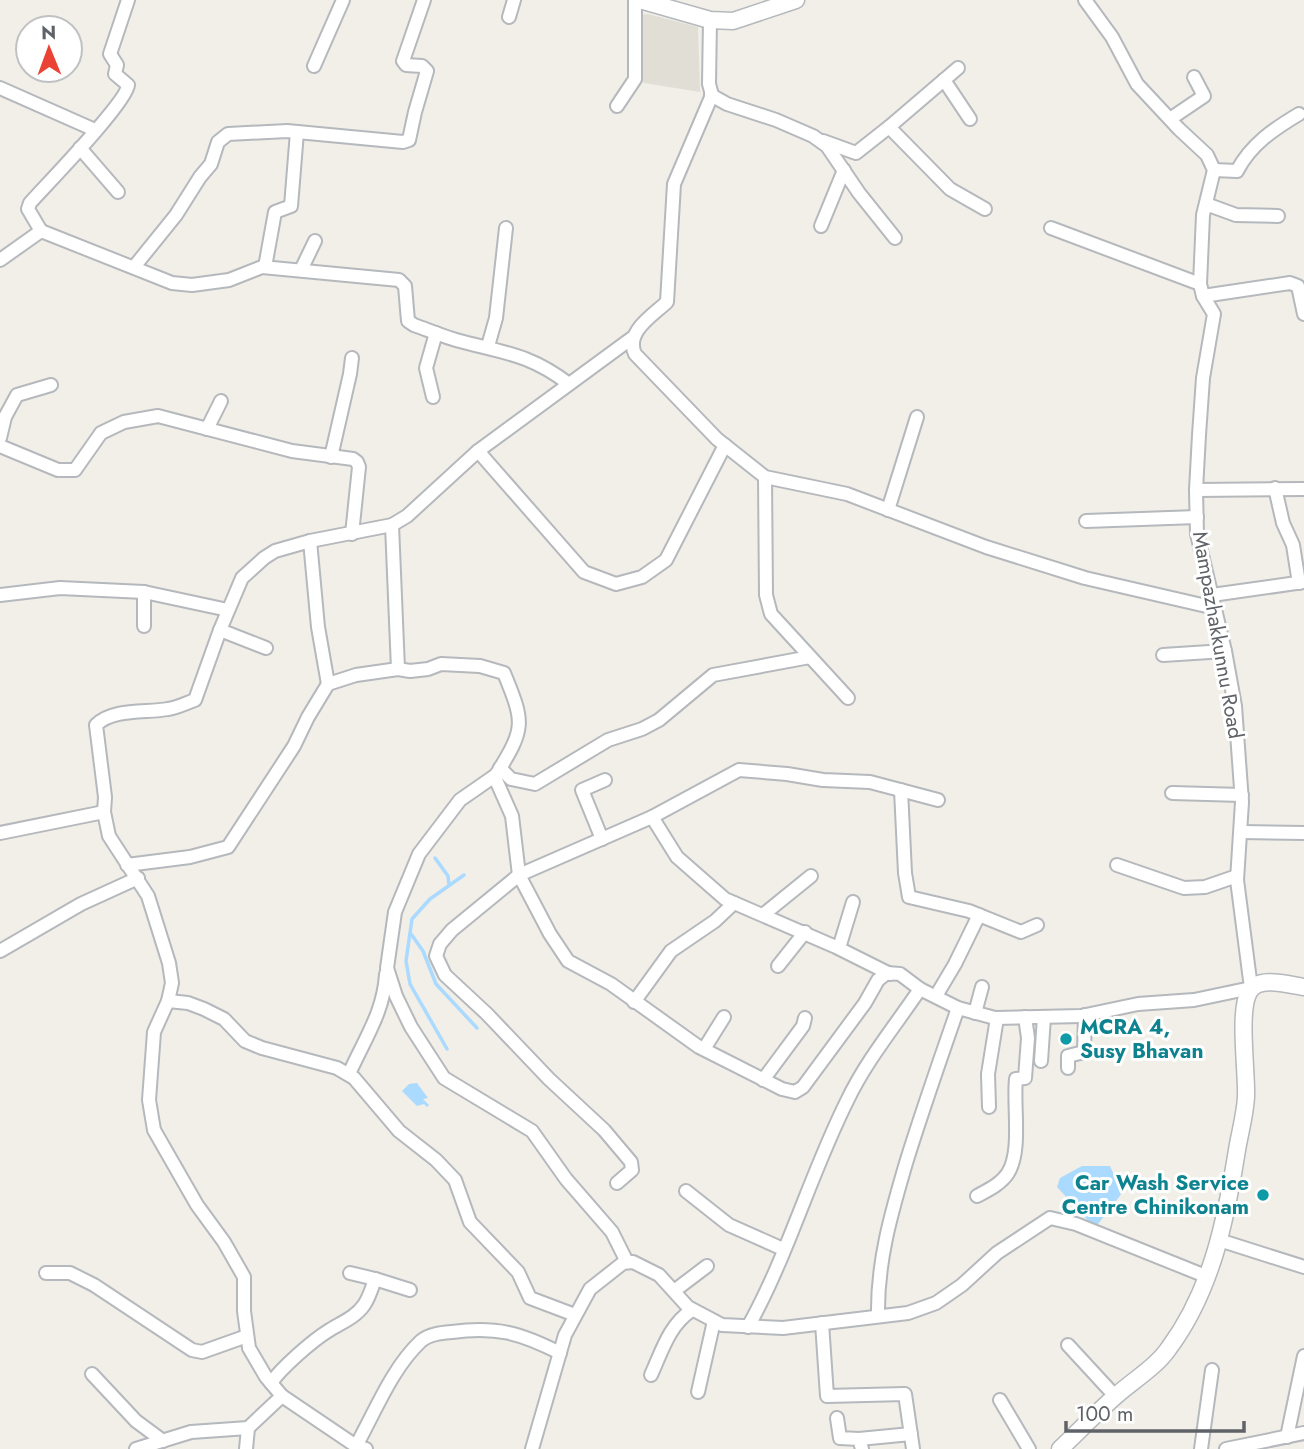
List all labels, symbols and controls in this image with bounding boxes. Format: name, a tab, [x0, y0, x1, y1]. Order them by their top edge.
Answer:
north arrow	[14, 14, 84, 84]
text: N	[41, 19, 56, 46]
street label: Mampazhakkunnu Road	[1185, 529, 1251, 741]
place label: MCRA 4, Susy Bhavan	[1080, 1012, 1203, 1066]
marker: MCRA 4, Susy Bhavan	[1058, 1031, 1074, 1047]
place label: Car Wash Service Centre Chinikonam	[1062, 1168, 1249, 1222]
marker: Car Wash Service Centre Chinikonam	[1255, 1187, 1271, 1203]
scale bar	[1066, 1390, 1244, 1434]
text: 100 m	[1076, 1399, 1133, 1429]

